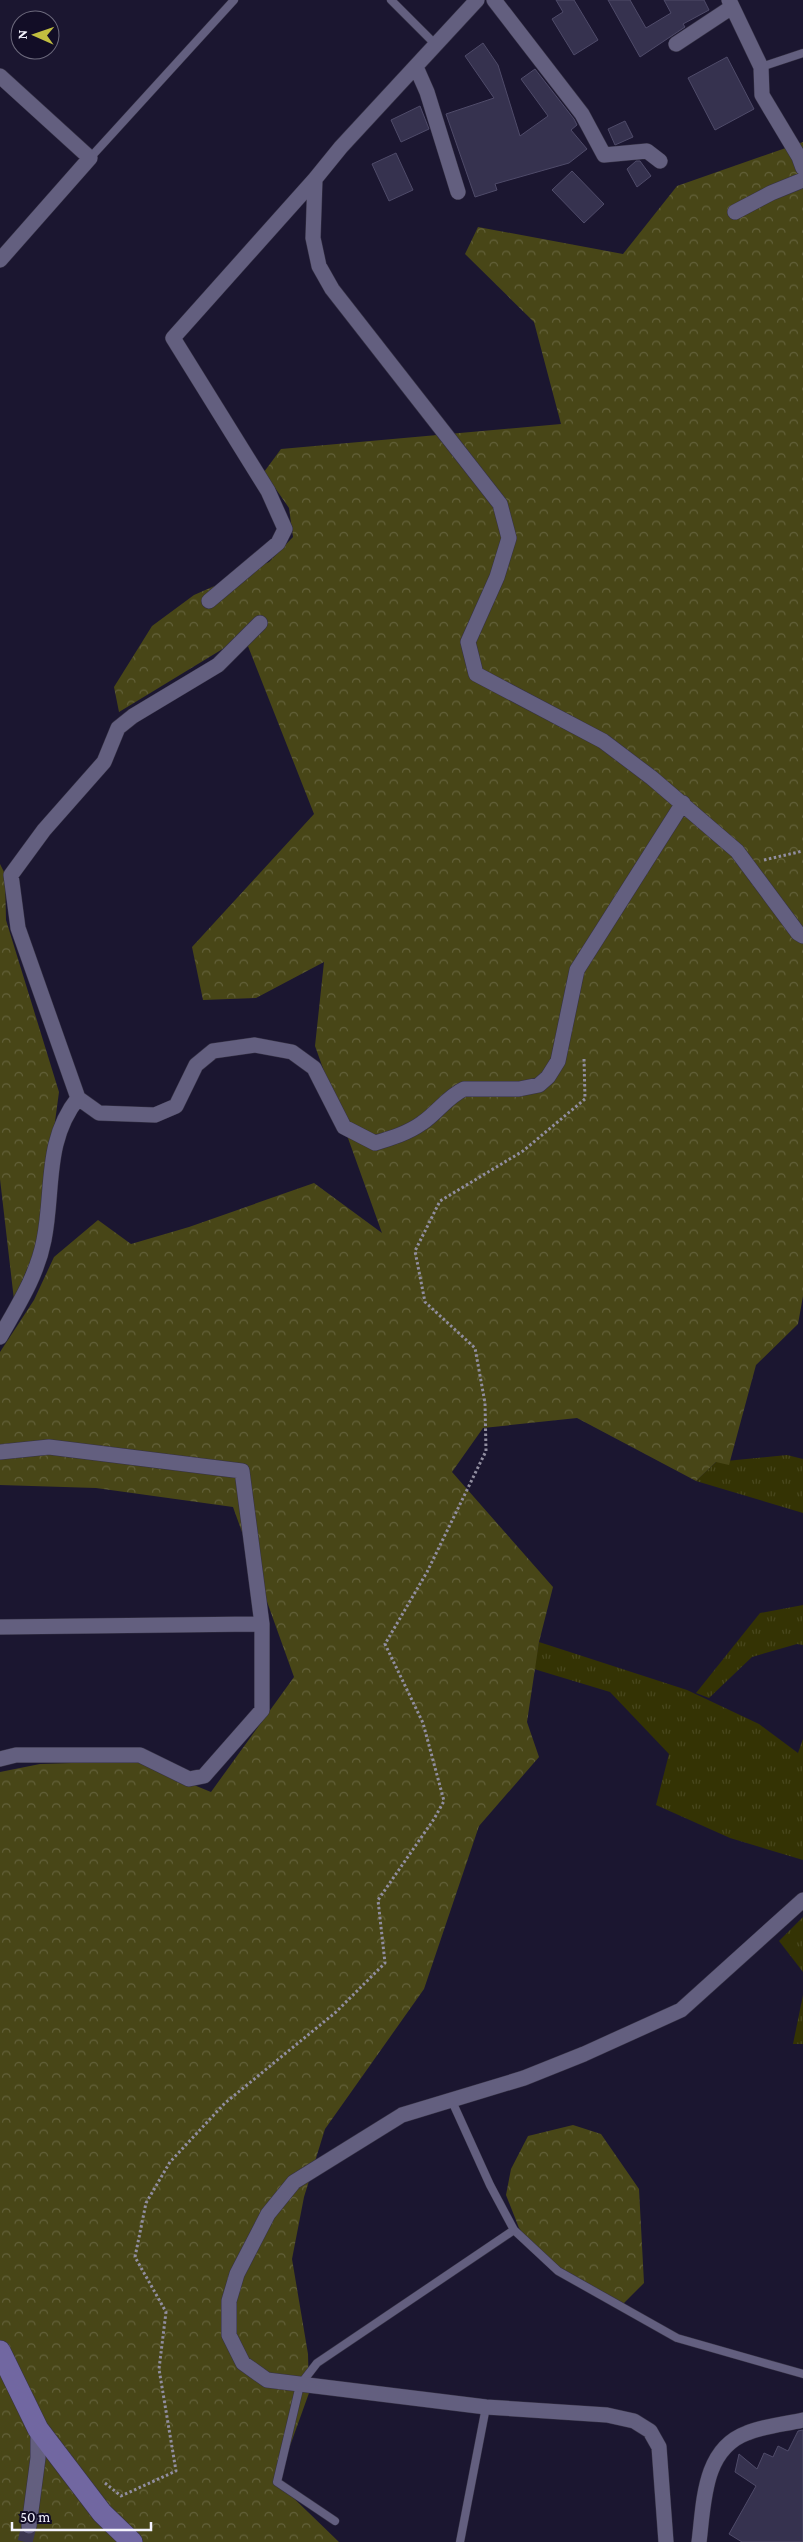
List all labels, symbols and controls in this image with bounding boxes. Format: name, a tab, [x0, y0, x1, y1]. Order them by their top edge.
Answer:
north arrow	[10, 10, 60, 60]
text: N	[14, 29, 30, 40]
scale bar	[12, 2500, 151, 2532]
text: 50 m	[20, 2509, 50, 2525]

